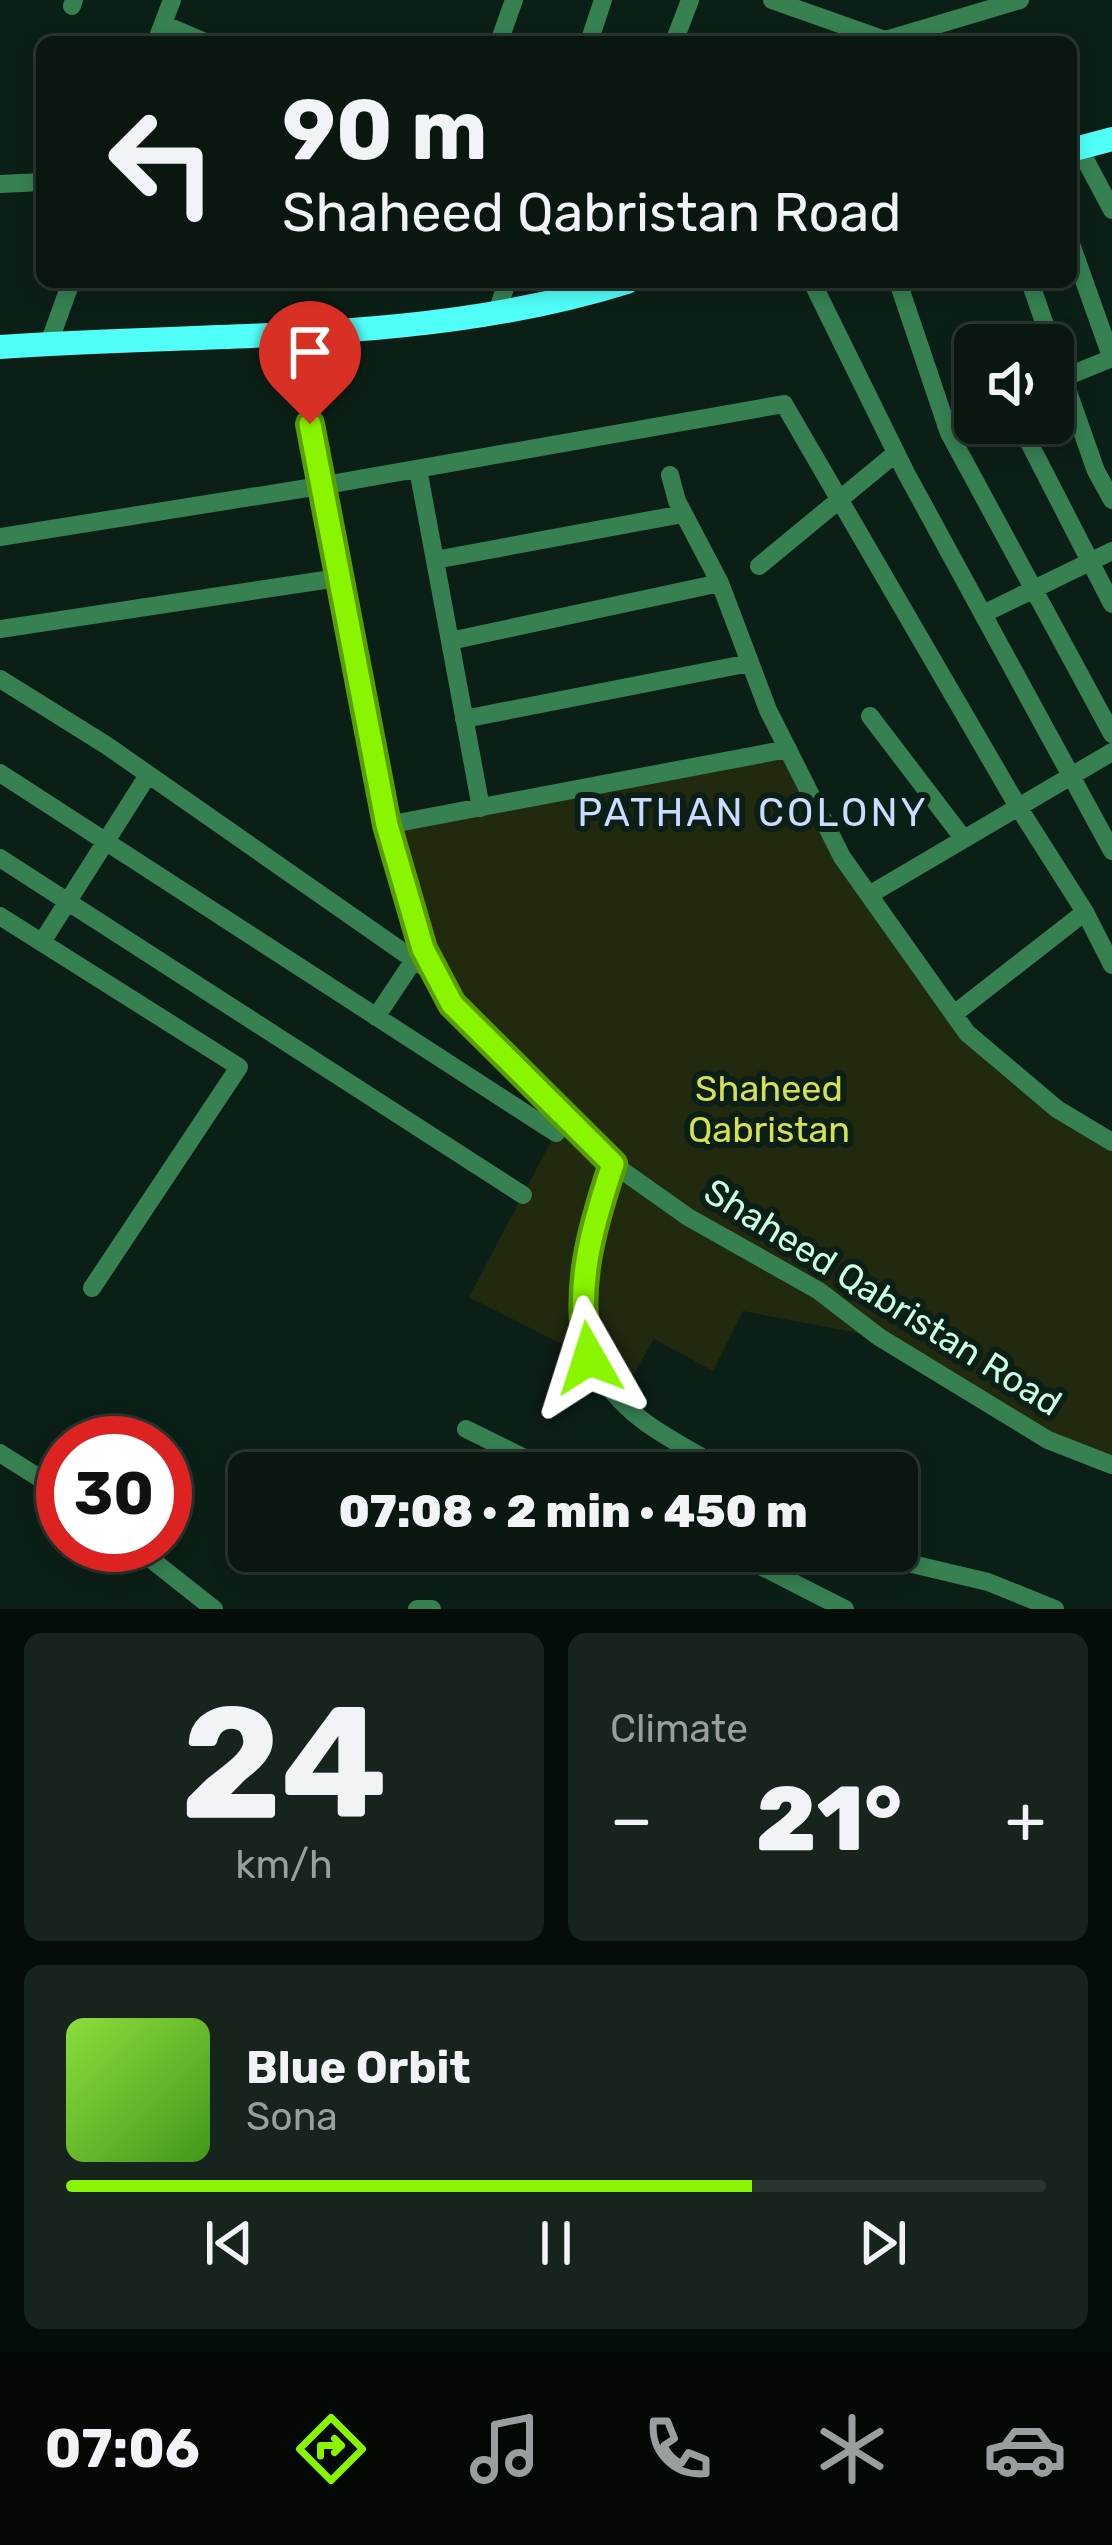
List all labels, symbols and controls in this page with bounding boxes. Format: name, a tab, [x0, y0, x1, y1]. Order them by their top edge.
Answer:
text: 90 m	[282, 80, 488, 180]
icon: left	[84, 84, 240, 240]
text: Shaheed Qabristan Road	[282, 181, 901, 245]
pin	[259, 301, 361, 424]
icon: arrive	[277, 319, 343, 385]
map controls	[954, 324, 1074, 444]
button: sound	[954, 324, 1074, 444]
district label: PATHAN COLONY	[577, 790, 929, 836]
park label: Shaheed Qabristan	[688, 1067, 850, 1151]
street label: Shaheed Qabristan Road	[696, 1169, 1070, 1425]
position arrow	[526, 1295, 652, 1421]
speed limit sign: 30	[36, 1416, 192, 1572]
text: 07:08 · 2 min · 450 m	[338, 1485, 808, 1538]
text: 24	[180, 1671, 388, 1856]
text: Climate	[610, 1706, 748, 1752]
text: 21°	[756, 1766, 902, 1873]
text: −	[610, 1780, 653, 1859]
text: +	[1005, 1780, 1046, 1859]
text: km/h	[235, 1842, 333, 1888]
text: Blue Orbit	[246, 2041, 470, 2094]
text: Sona	[246, 2094, 338, 2140]
icon: previous	[196, 2210, 262, 2276]
icon: pause	[523, 2210, 589, 2276]
icon: next	[850, 2210, 916, 2276]
icon: directions	[289, 2407, 373, 2491]
icon: music	[463, 2407, 547, 2491]
icon: phone	[636, 2407, 720, 2491]
icon: climate	[810, 2407, 894, 2491]
icon: car	[983, 2407, 1067, 2491]
text: 07:06	[45, 2417, 200, 2481]

